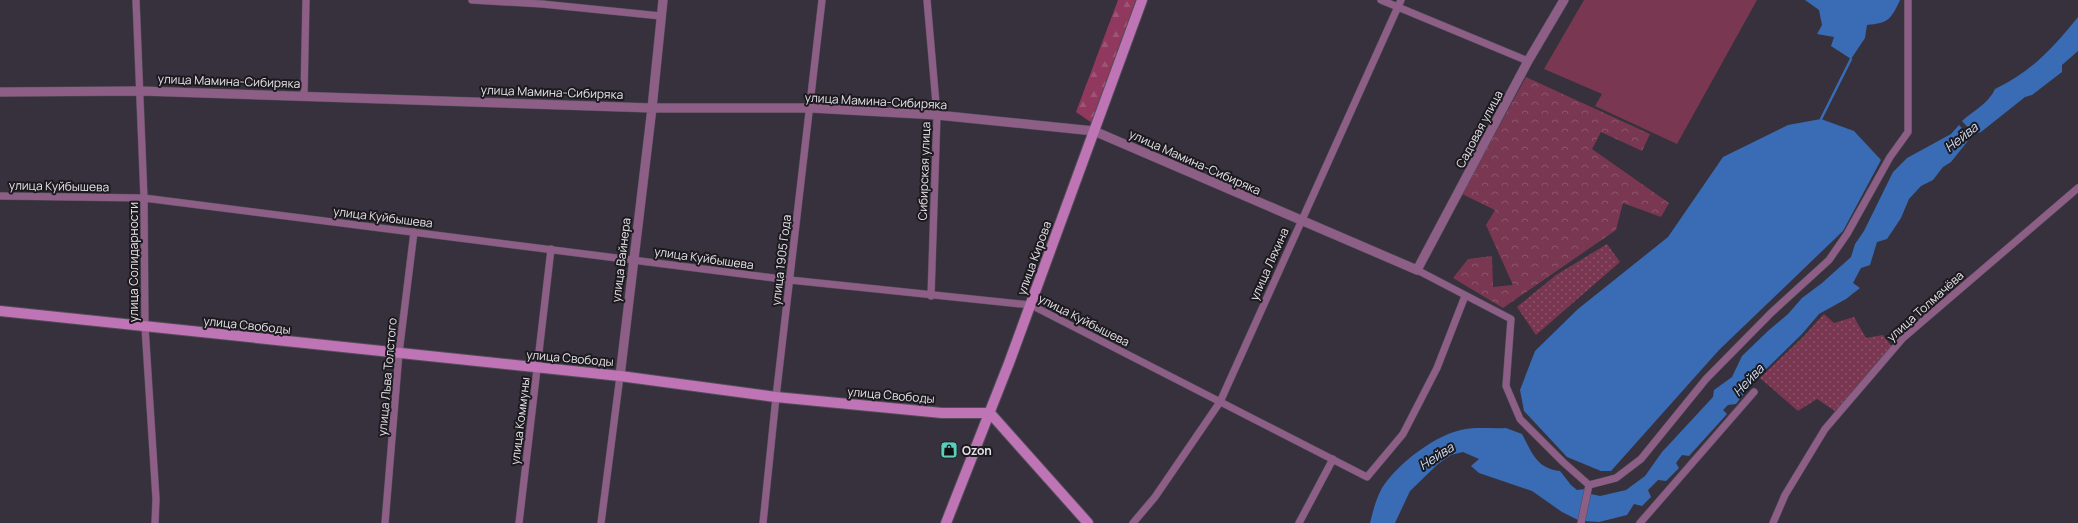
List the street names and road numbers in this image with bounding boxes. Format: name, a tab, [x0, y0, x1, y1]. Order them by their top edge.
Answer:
street label: улица Мамина-Сибиряка	[157, 70, 301, 92]
street label: улица Мамина-Сибиряка	[480, 81, 624, 103]
street label: Садовая улица	[1451, 87, 1507, 171]
street label: улица Мамина-Сибиряка	[804, 89, 948, 113]
street label: Сибирская улица	[914, 121, 934, 221]
street label: улица Мамина-Сибиряка	[1126, 125, 1264, 199]
street label: улица Куйбышева	[9, 177, 109, 195]
street label: улица Солидарности	[125, 202, 142, 322]
street label: улица Куйбышева	[332, 202, 434, 232]
street label: улица 1905 Года	[767, 214, 795, 306]
street label: улица Вайнера	[607, 217, 635, 303]
street label: улица Кирова	[1013, 219, 1055, 297]
street label: улица Ляхина	[1245, 225, 1293, 303]
street label: улица Куйбышева	[653, 243, 755, 273]
street label: улица Толмачёва	[1883, 267, 1967, 345]
street label: улица Куйбышева	[1035, 290, 1133, 350]
street label: улица Свободы	[202, 312, 292, 338]
street label: улица Льва Толстого	[373, 317, 401, 437]
street label: улица Свободы	[526, 346, 614, 370]
street label: улица Коммуны	[506, 376, 534, 466]
street label: улица Свободы	[847, 383, 935, 407]

